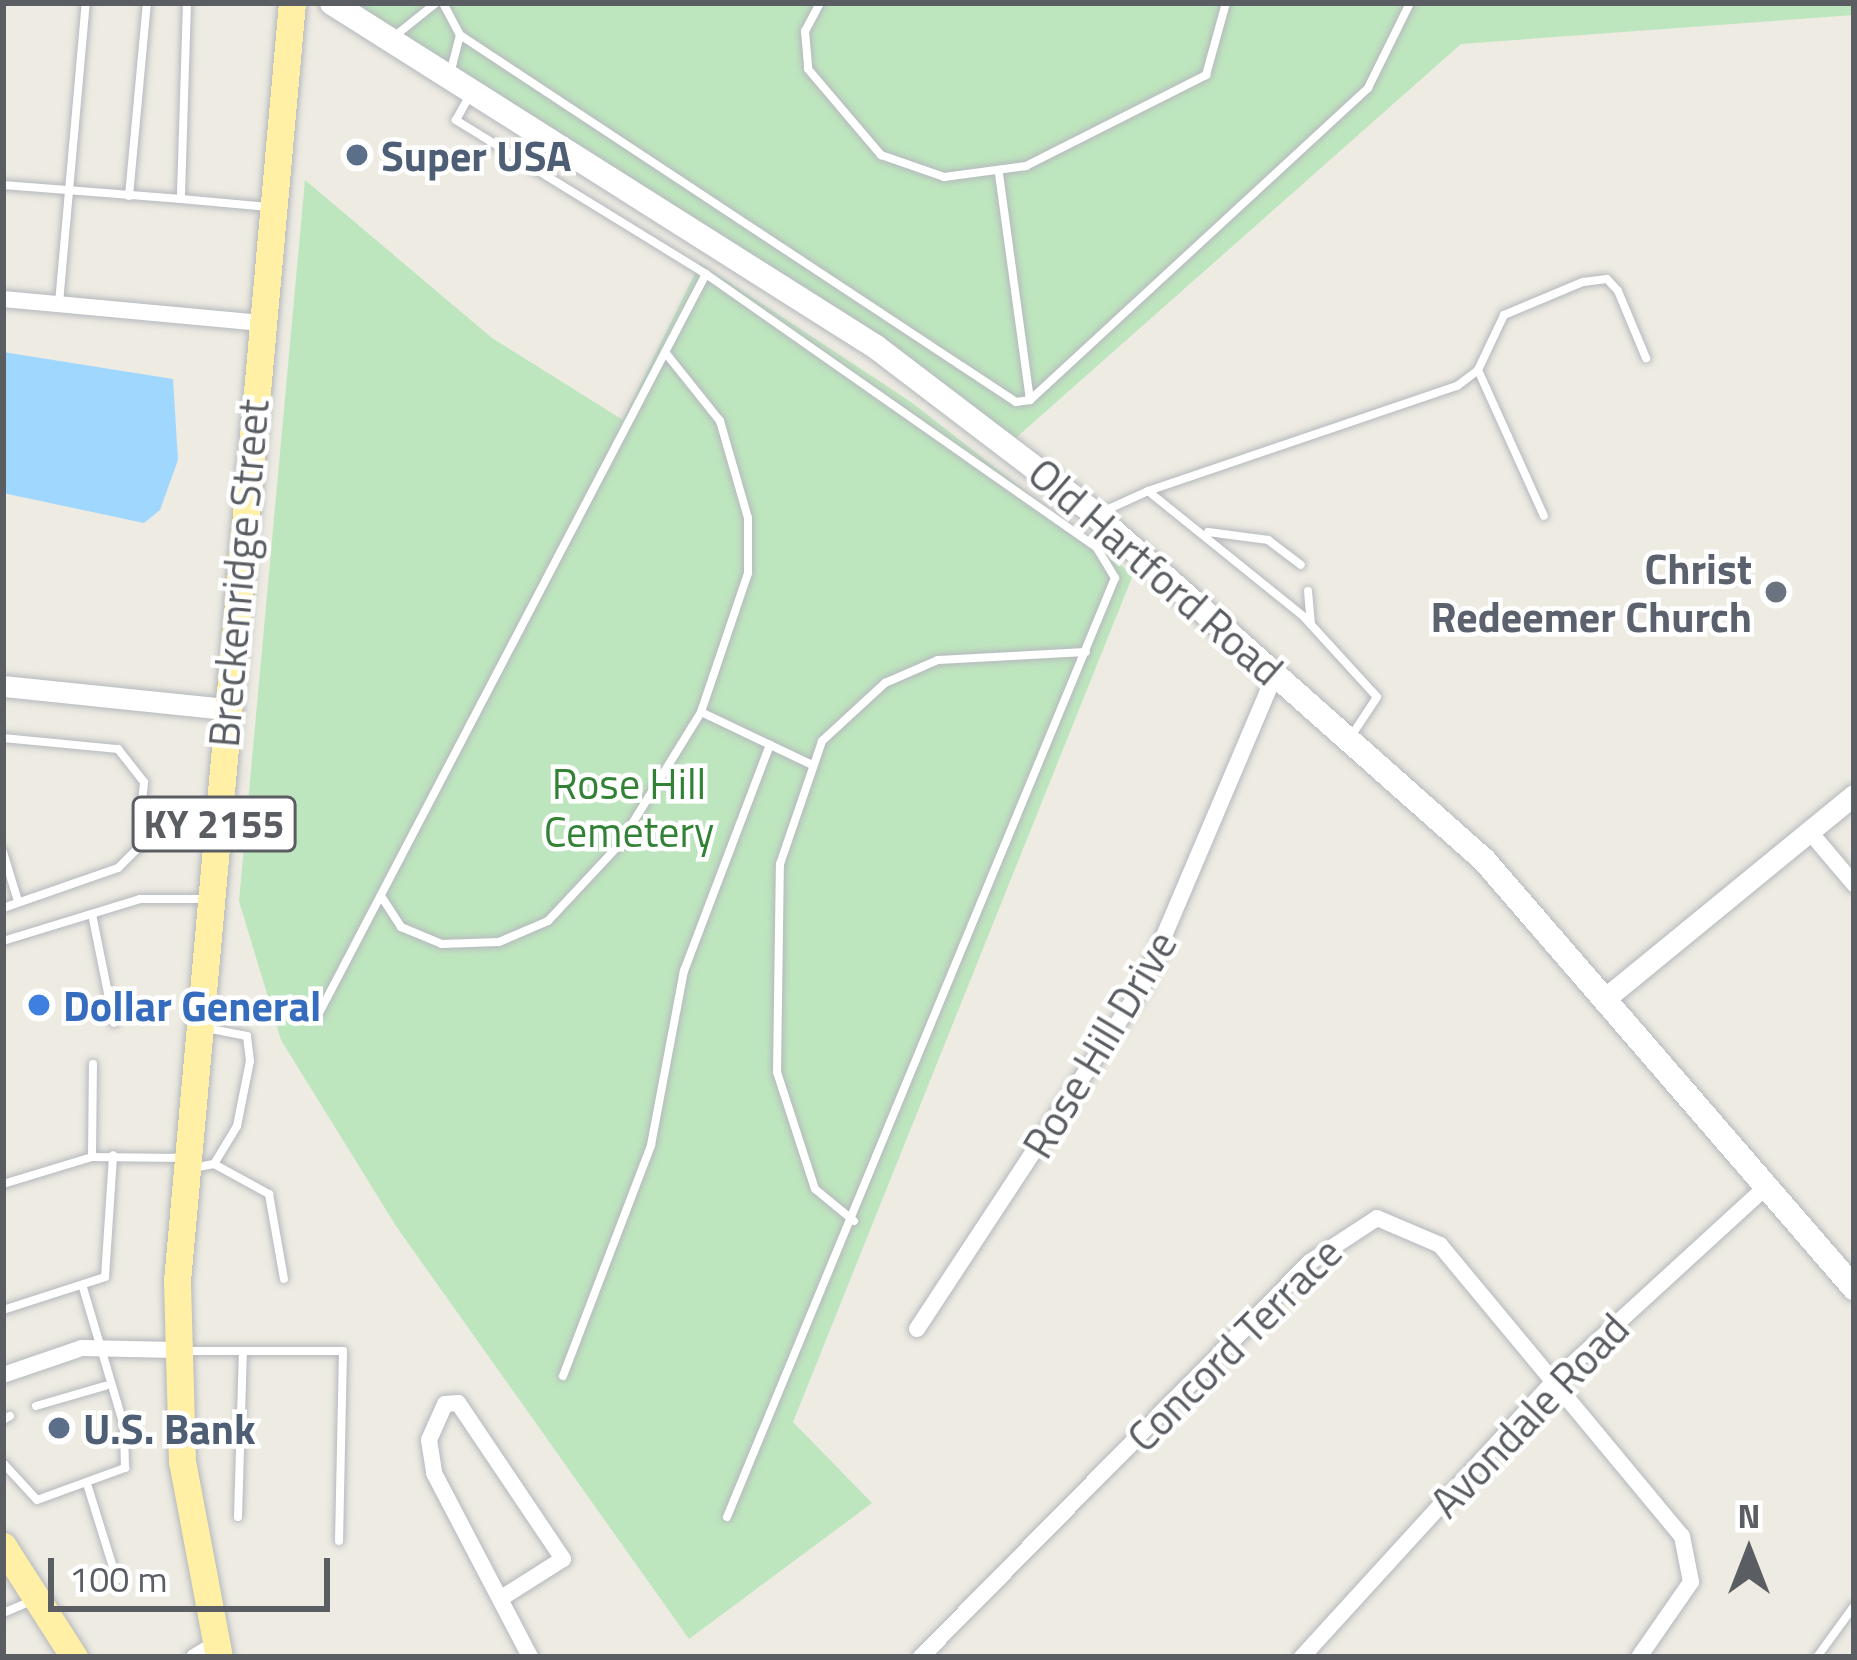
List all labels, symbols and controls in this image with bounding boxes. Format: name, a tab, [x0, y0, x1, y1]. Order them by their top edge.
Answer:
place label: Super USA	[381, 130, 571, 180]
marker: Super USA	[344, 142, 370, 168]
street label: Breckenridge Street	[198, 397, 278, 749]
street label: Old Hartford Road	[1019, 447, 1293, 695]
place label: Christ Redeemer Church	[1431, 543, 1752, 642]
marker: Christ Redeemer Church	[1763, 579, 1789, 605]
park label: Rose Hill Cemetery	[544, 758, 714, 856]
road number: KY 2155	[130, 791, 298, 857]
street label: Rose Hill Drive	[1012, 921, 1186, 1167]
place label: Dollar General	[63, 980, 321, 1030]
marker: Dollar General	[26, 992, 52, 1018]
street label: Concord Terrace	[1117, 1227, 1351, 1461]
street label: Avondale Road	[1419, 1303, 1639, 1527]
place label: U.S. Bank	[83, 1403, 256, 1453]
marker: U.S. Bank	[46, 1415, 72, 1441]
text: N	[1738, 1491, 1760, 1541]
north arrow	[1689, 1492, 1809, 1612]
scale bar	[54, 1534, 336, 1608]
text: 100 m	[69, 1551, 168, 1606]

